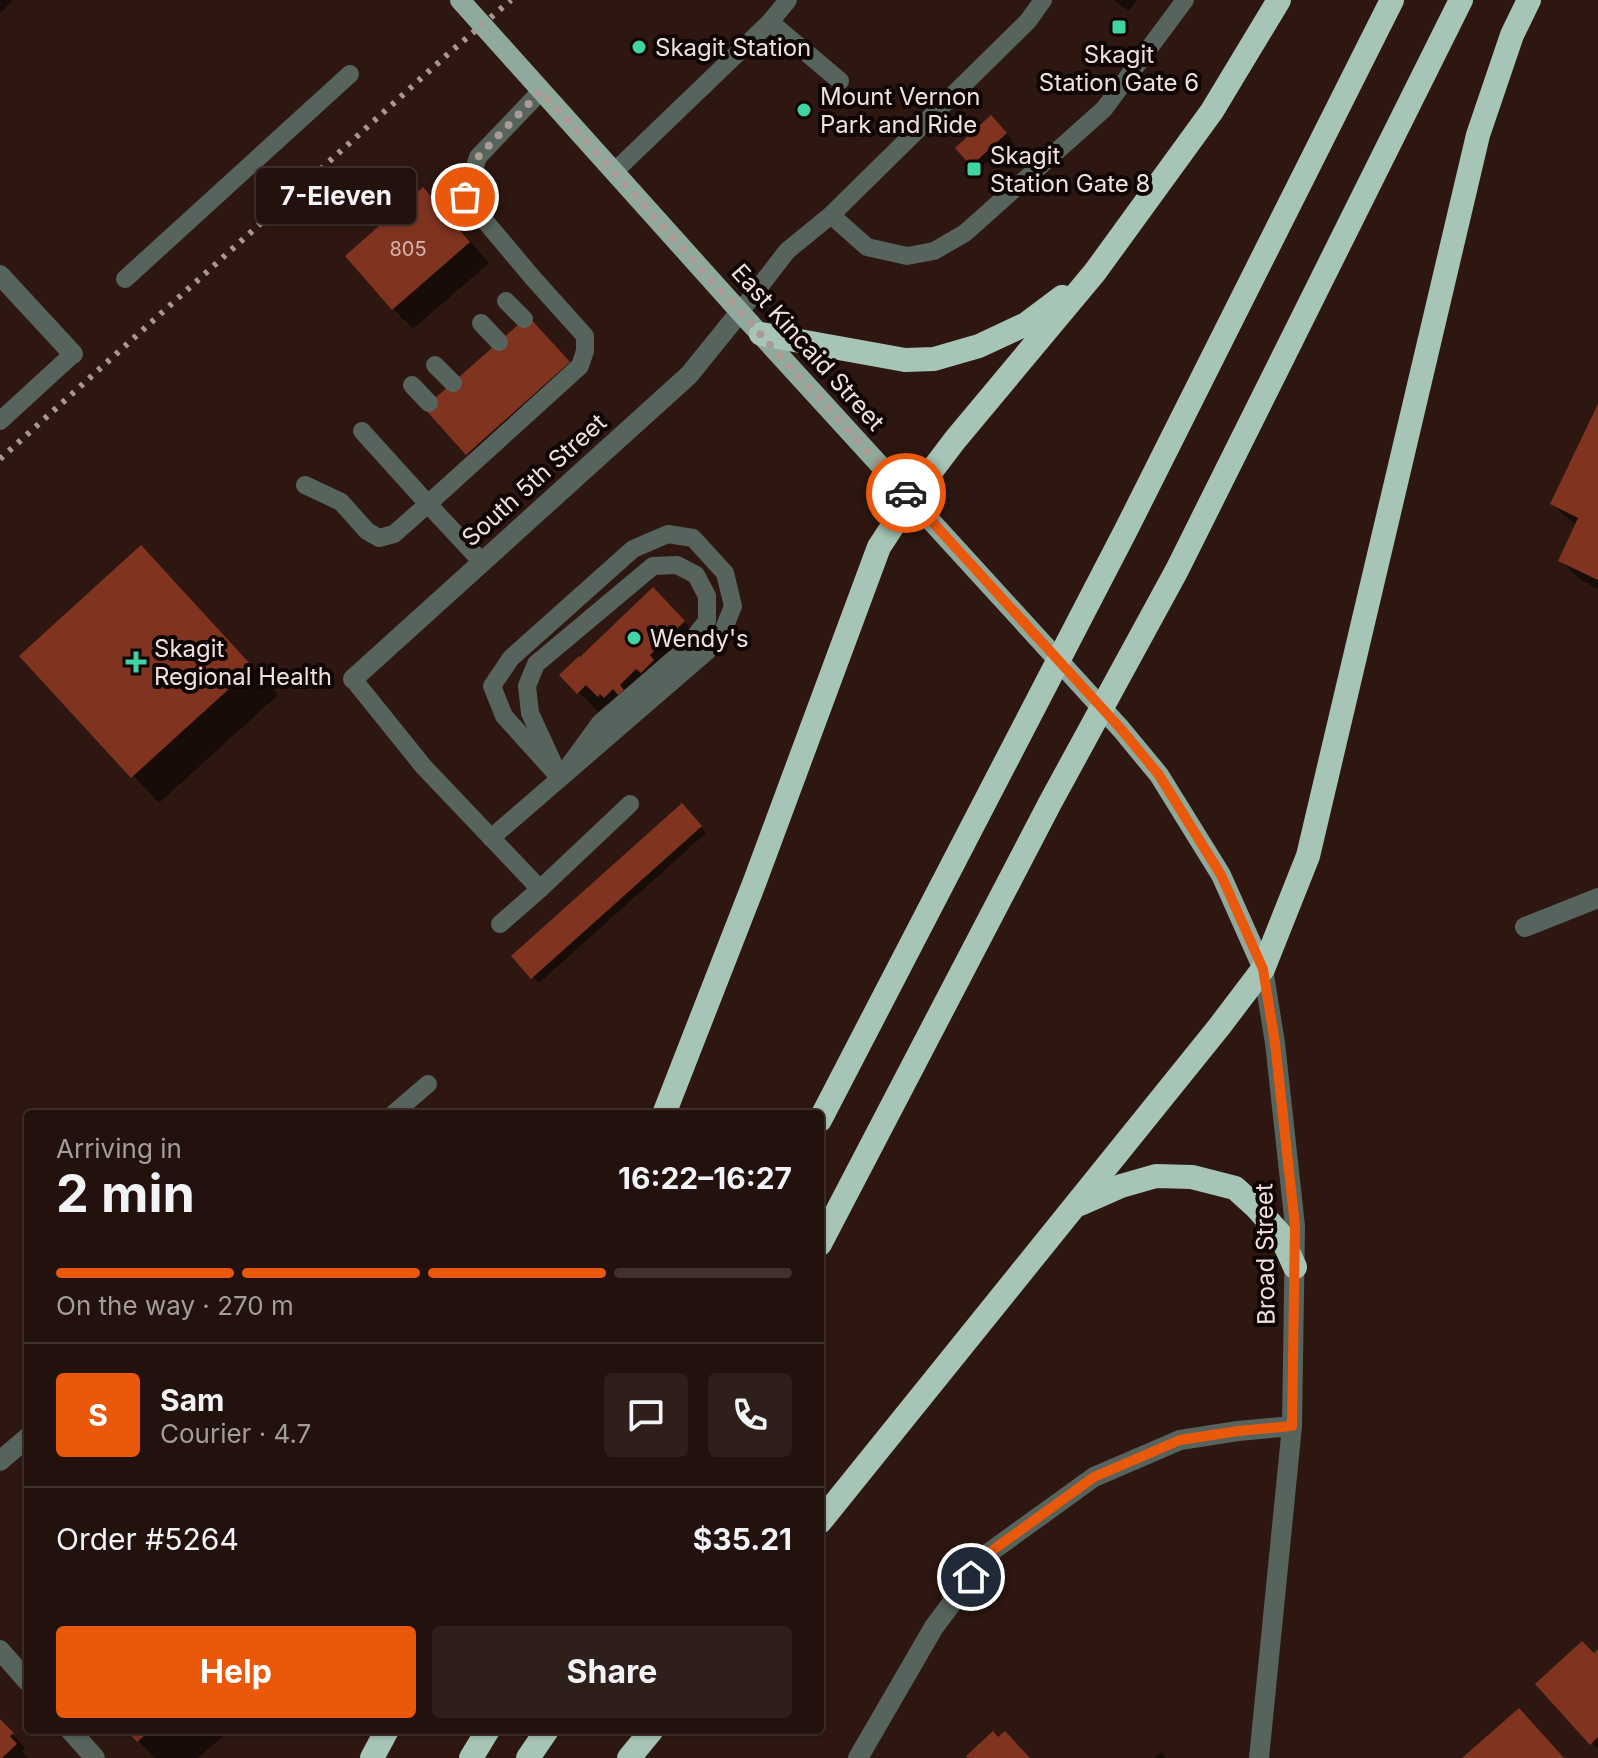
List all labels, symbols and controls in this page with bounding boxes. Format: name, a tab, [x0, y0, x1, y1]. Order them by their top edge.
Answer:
marker: Skagit Station Gate 6	[1110, 18, 1128, 36]
place label: Skagit Station	[655, 33, 811, 62]
marker: Skagit Station	[630, 38, 648, 56]
place label: Skagit Station Gate 6	[1039, 40, 1199, 97]
place label: Mount Vernon Park and Ride	[820, 82, 981, 139]
marker: Mount Vernon Park and Ride	[795, 101, 813, 119]
place label: Skagit Station Gate 8	[990, 141, 1150, 198]
marker: Skagit Station Gate 8	[965, 160, 983, 178]
pin	[431, 163, 499, 231]
callout: 7-Eleven	[257, 169, 417, 225]
icon: bag	[443, 175, 487, 219]
text: 7-Eleven	[280, 180, 392, 211]
house number: 805	[389, 237, 427, 261]
street label: East Kincaid Street	[726, 258, 890, 436]
street label: South 5th Street	[456, 408, 612, 552]
courier	[866, 453, 946, 533]
icon: car	[884, 471, 928, 515]
place label: Wendy's	[650, 624, 749, 653]
marker: Wendy's	[625, 629, 643, 647]
place label: Skagit Regional Health	[154, 634, 332, 691]
marker: Skagit Regional Health	[125, 651, 147, 673]
text: Arriving in	[56, 1133, 182, 1164]
text: 16:22–16:27	[618, 1160, 792, 1196]
text: 2 min	[56, 1162, 195, 1225]
street label: Broad Street	[1249, 1183, 1281, 1325]
text: On the way · 270 m	[56, 1290, 294, 1321]
button: chat	[604, 1373, 688, 1457]
button: phone	[708, 1373, 792, 1457]
text: Sam	[160, 1382, 224, 1418]
text: S	[88, 1397, 108, 1433]
text: Courier · 4.7	[160, 1418, 311, 1449]
text: Order #5264	[56, 1521, 239, 1557]
text: $35.21	[693, 1521, 792, 1557]
pin	[937, 1543, 1005, 1611]
icon: home	[949, 1555, 993, 1599]
button: Help	[56, 1626, 416, 1718]
button: Share	[432, 1626, 792, 1718]

